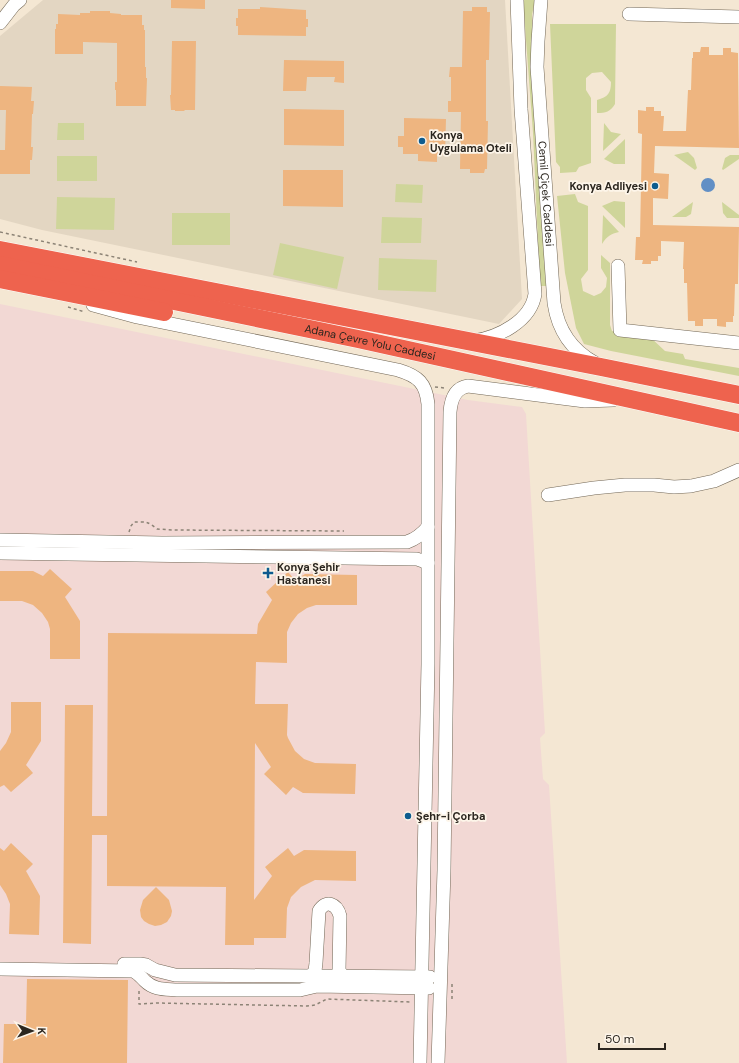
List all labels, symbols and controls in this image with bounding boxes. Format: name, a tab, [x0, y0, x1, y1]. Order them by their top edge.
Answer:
place label: Konya Uygulama Oteli	[430, 128, 512, 155]
marker: Konya Uygulama Oteli	[417, 136, 427, 146]
street label: Cemil Çiçek Caddesi	[535, 140, 557, 247]
place label: Konya Adliyesi	[569, 179, 647, 193]
marker: Konya Adliyesi	[650, 181, 660, 191]
street label: Adana Çevre Yolu Caddesi	[303, 321, 437, 363]
place label: Konya Şehir Hastanesi	[277, 560, 340, 587]
marker: Konya Şehir Hastanesi	[262, 567, 274, 579]
place label: Şehr-i Çorba	[416, 809, 485, 823]
marker: Şehr-i Çorba	[403, 811, 413, 821]
north arrow	[12, 1011, 52, 1051]
scale bar	[599, 1025, 665, 1051]
text: K	[35, 1027, 49, 1035]
text: 50 m	[605, 1031, 634, 1047]

